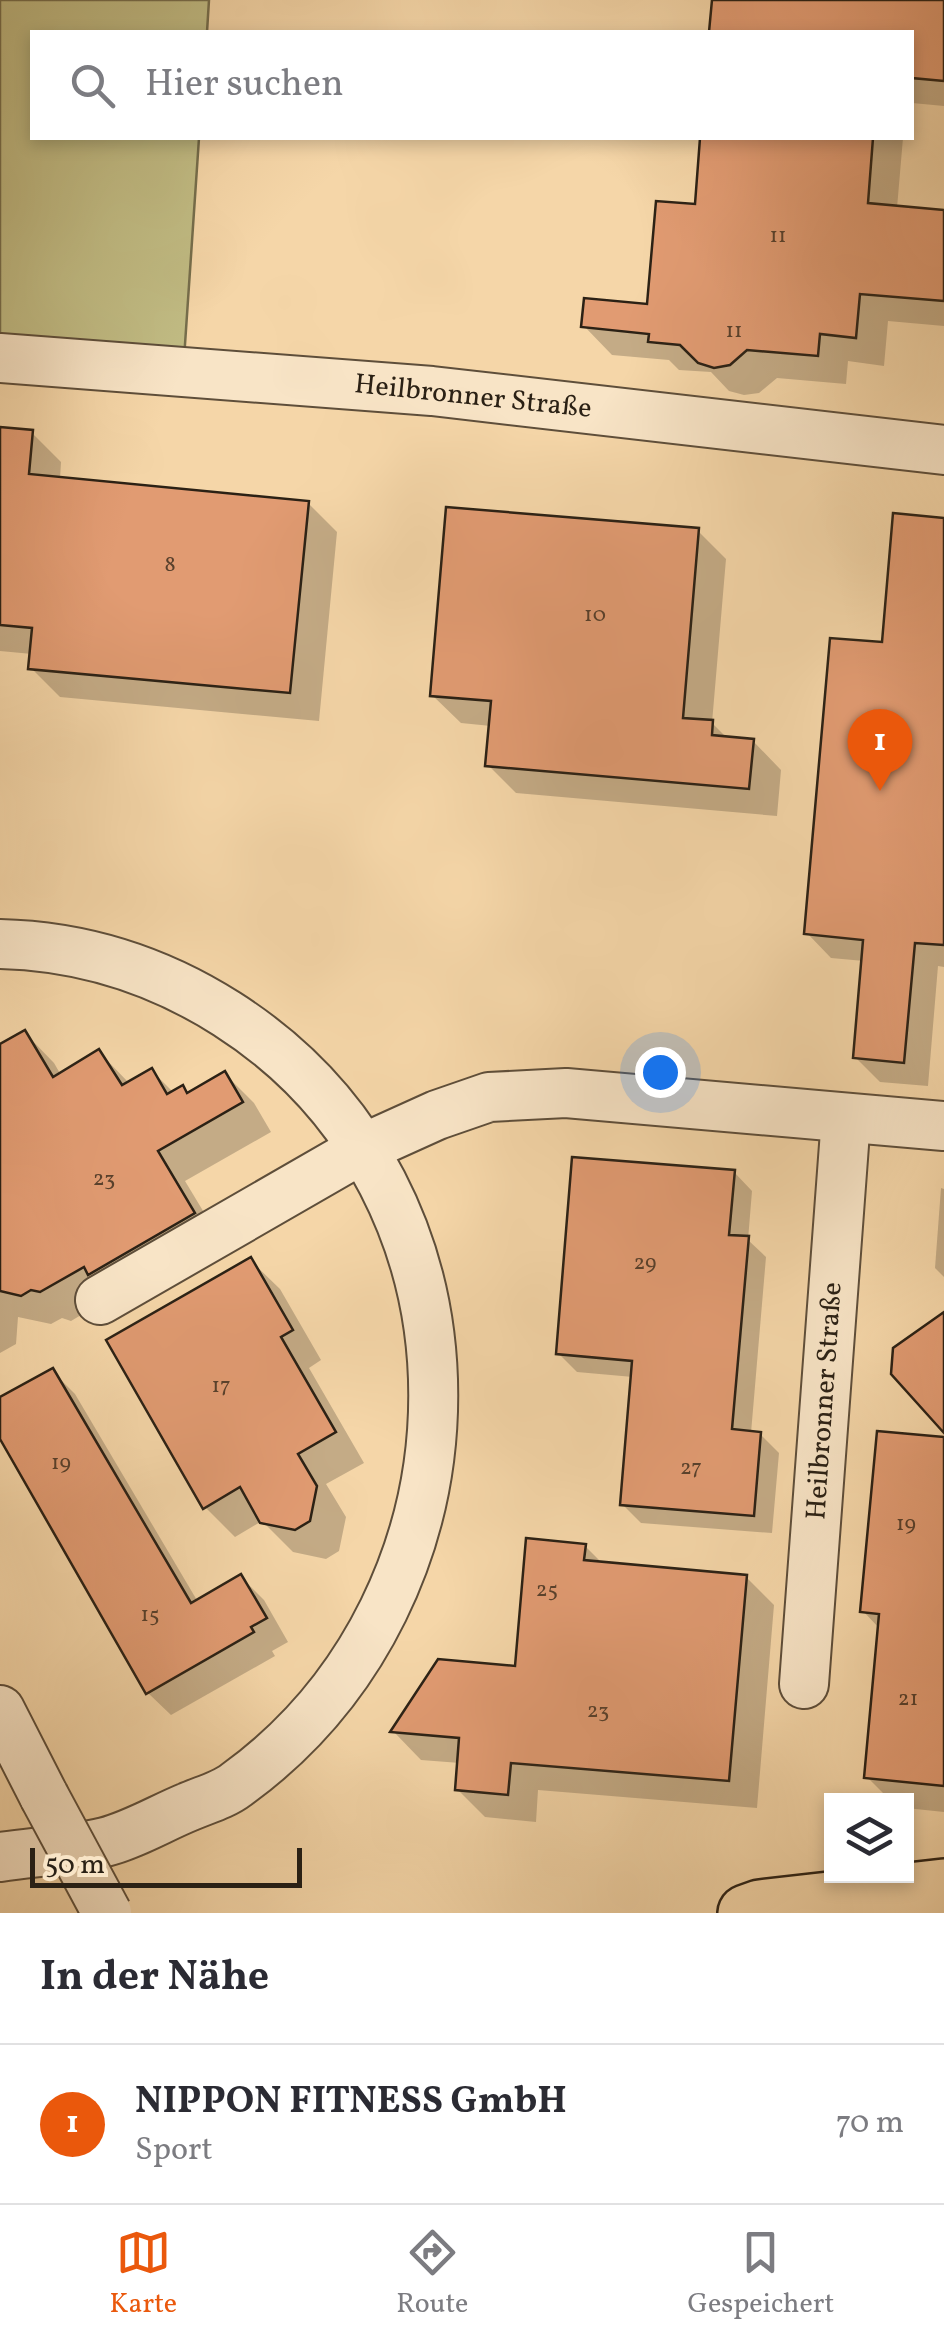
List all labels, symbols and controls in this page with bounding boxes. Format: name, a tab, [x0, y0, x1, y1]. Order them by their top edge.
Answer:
search box	[30, 30, 914, 140]
icon: search	[65, 58, 120, 113]
text: Hier suchen	[145, 59, 344, 112]
house number: 11	[769, 221, 787, 252]
house number: 11	[725, 316, 743, 347]
street label: Heilbronner Straße	[353, 365, 593, 429]
house number: 8	[164, 550, 176, 581]
house number: 10	[584, 600, 606, 631]
pin: 1	[848, 708, 912, 791]
your location	[635, 1047, 686, 1098]
house number: 23	[93, 1164, 115, 1195]
house number: 29	[633, 1248, 657, 1279]
street label: Heilbronner Straße	[797, 1281, 853, 1521]
house number: 17	[211, 1371, 231, 1402]
house number: 19	[51, 1448, 71, 1479]
house number: 27	[680, 1453, 702, 1484]
house number: 19	[896, 1509, 916, 1540]
house number: 25	[536, 1575, 558, 1606]
house number: 15	[140, 1600, 160, 1631]
house number: 21	[898, 1684, 918, 1715]
house number: 23	[587, 1696, 609, 1727]
map controls	[824, 1793, 914, 1883]
button: layers	[824, 1793, 914, 1883]
scale bar	[30, 1843, 302, 1888]
text: 50 m	[45, 1846, 105, 1885]
text: In der Nähe	[40, 1949, 269, 2008]
text: NIPPON FITNESS GmbH	[135, 2076, 567, 2129]
text: 1	[66, 2102, 79, 2146]
text: 70 m	[836, 2102, 904, 2146]
text: Sport	[135, 2129, 213, 2173]
tab: Karte	[110, 2225, 177, 2324]
tab: Route	[396, 2225, 468, 2324]
tab: Gespeichert	[688, 2225, 834, 2324]

